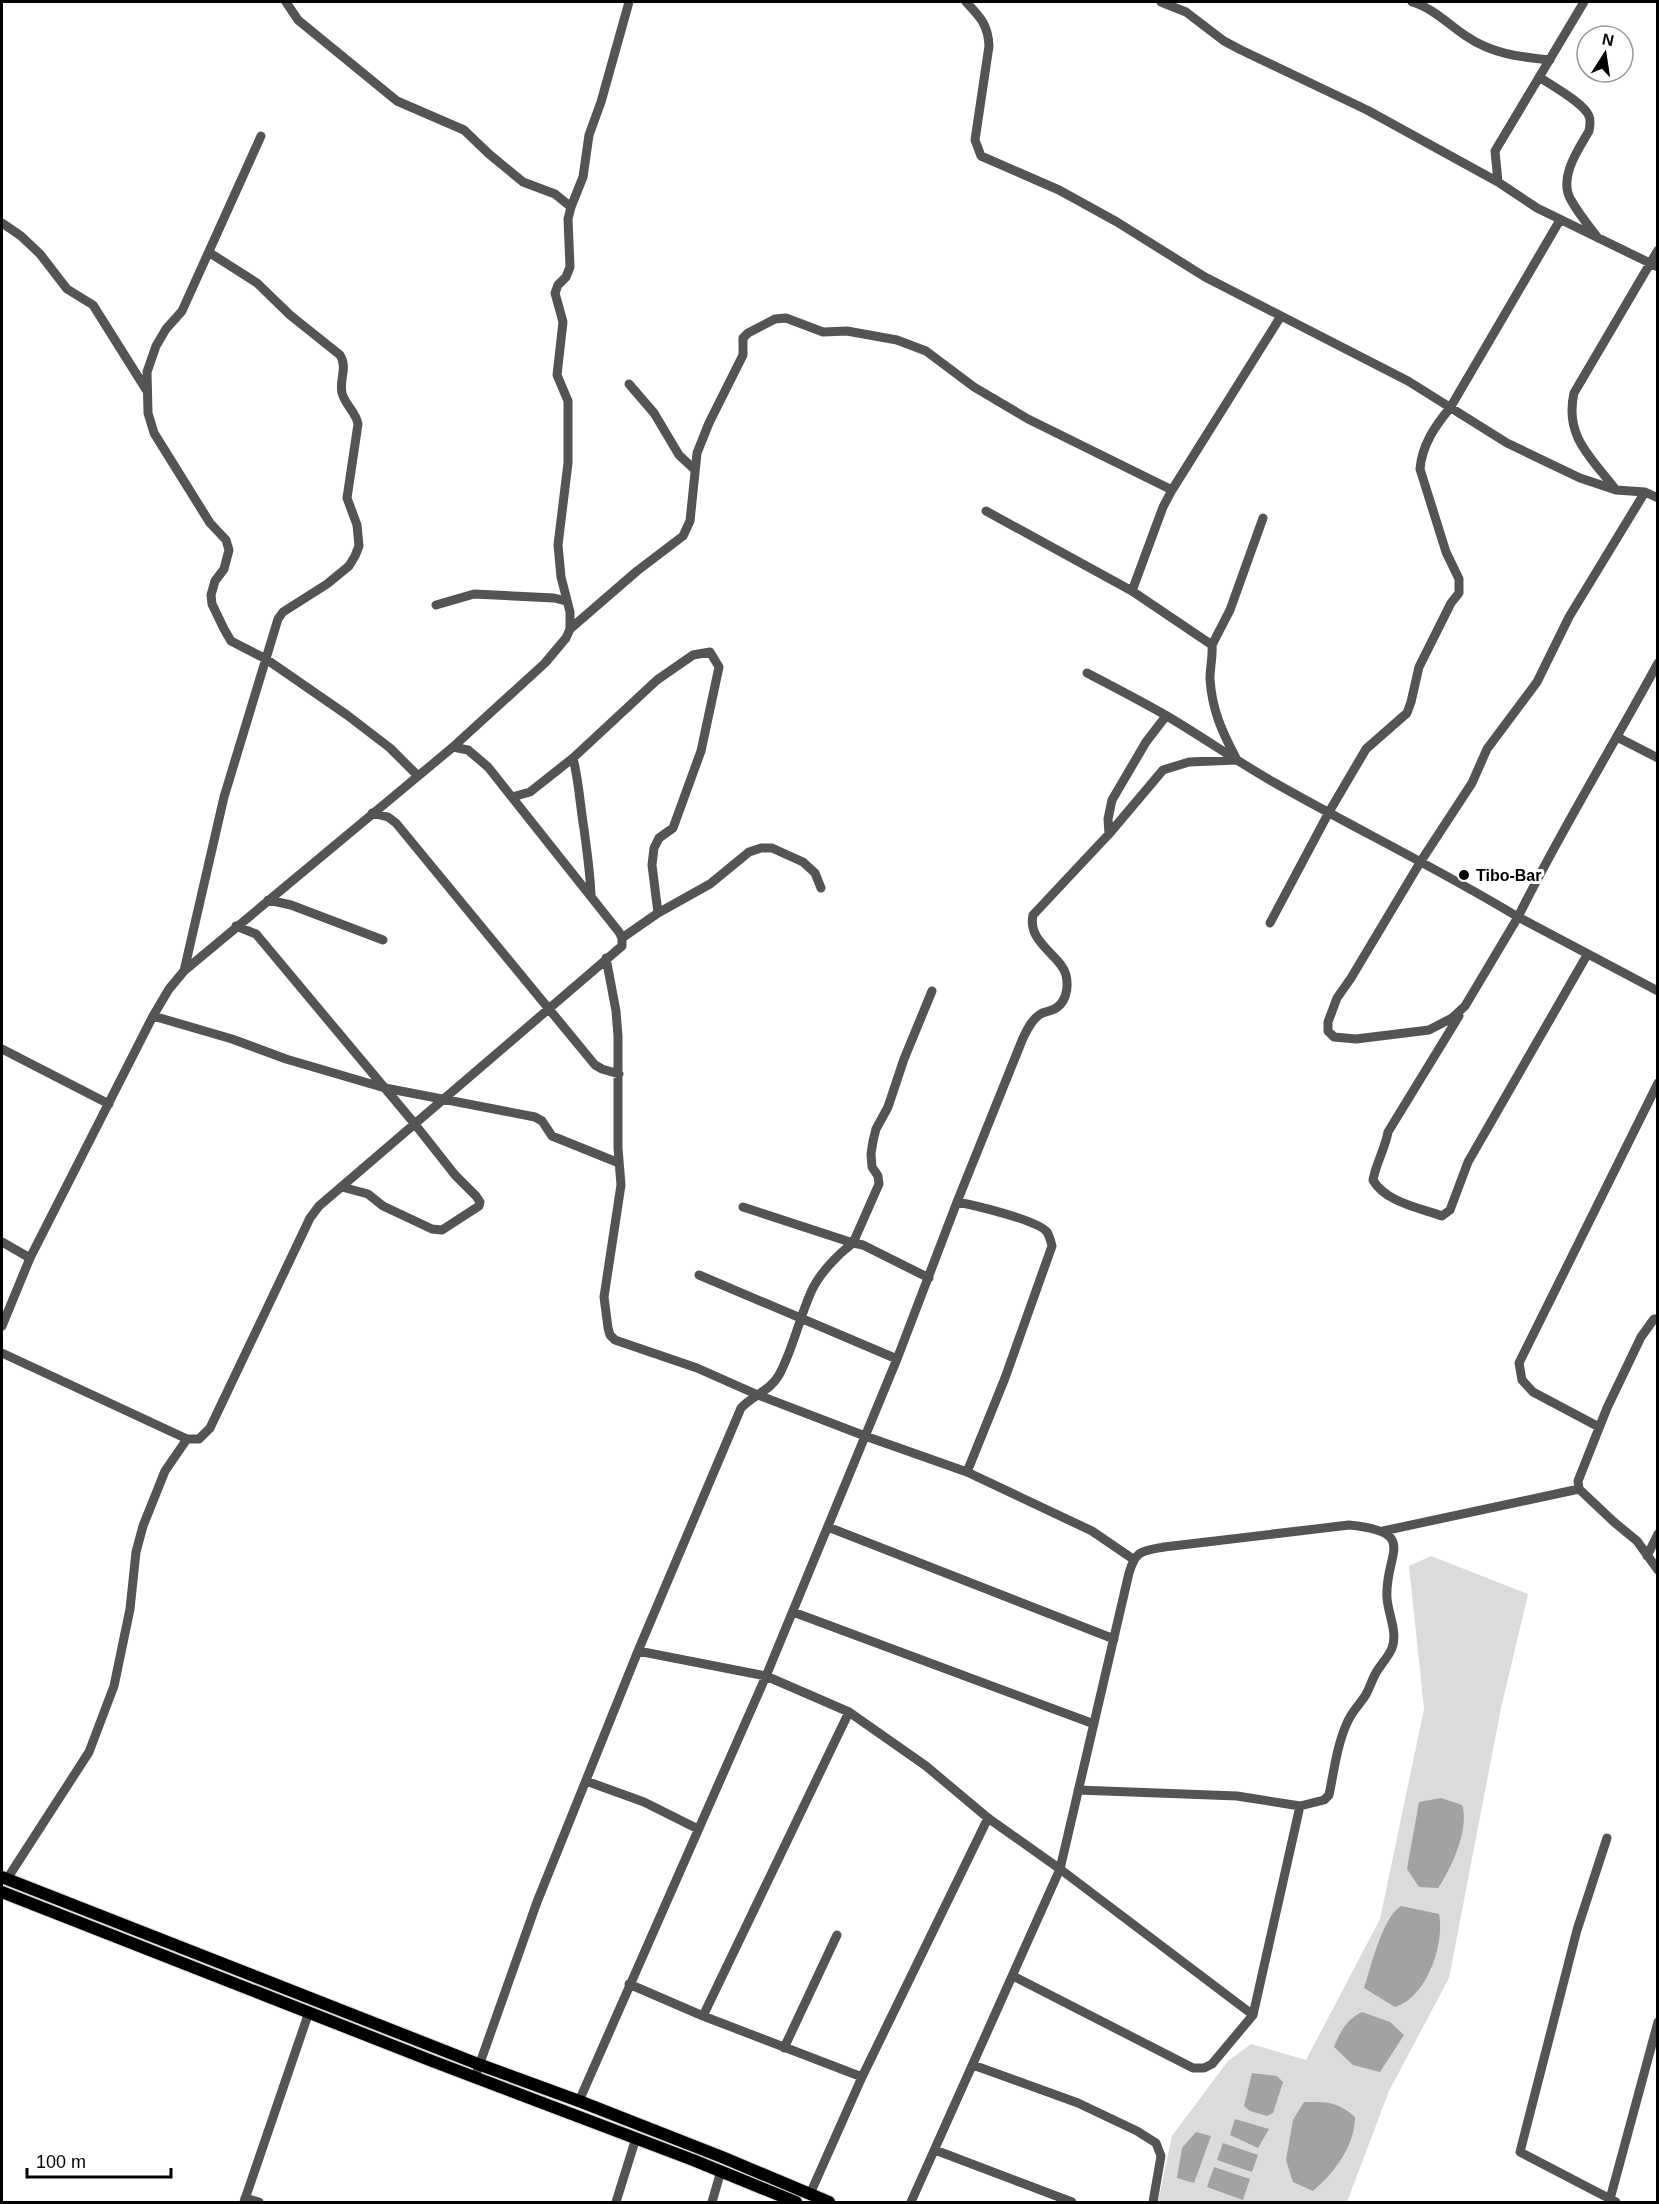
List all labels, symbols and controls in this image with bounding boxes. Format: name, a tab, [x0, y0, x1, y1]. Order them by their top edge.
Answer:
north arrow	[1575, 24, 1635, 84]
text: N	[1601, 30, 1615, 49]
place label: Tibo-Bar	[1476, 867, 1541, 884]
marker: Tibo-Bar	[1457, 868, 1471, 882]
scale bar	[27, 2141, 171, 2179]
text: 100 m	[36, 2152, 86, 2172]

